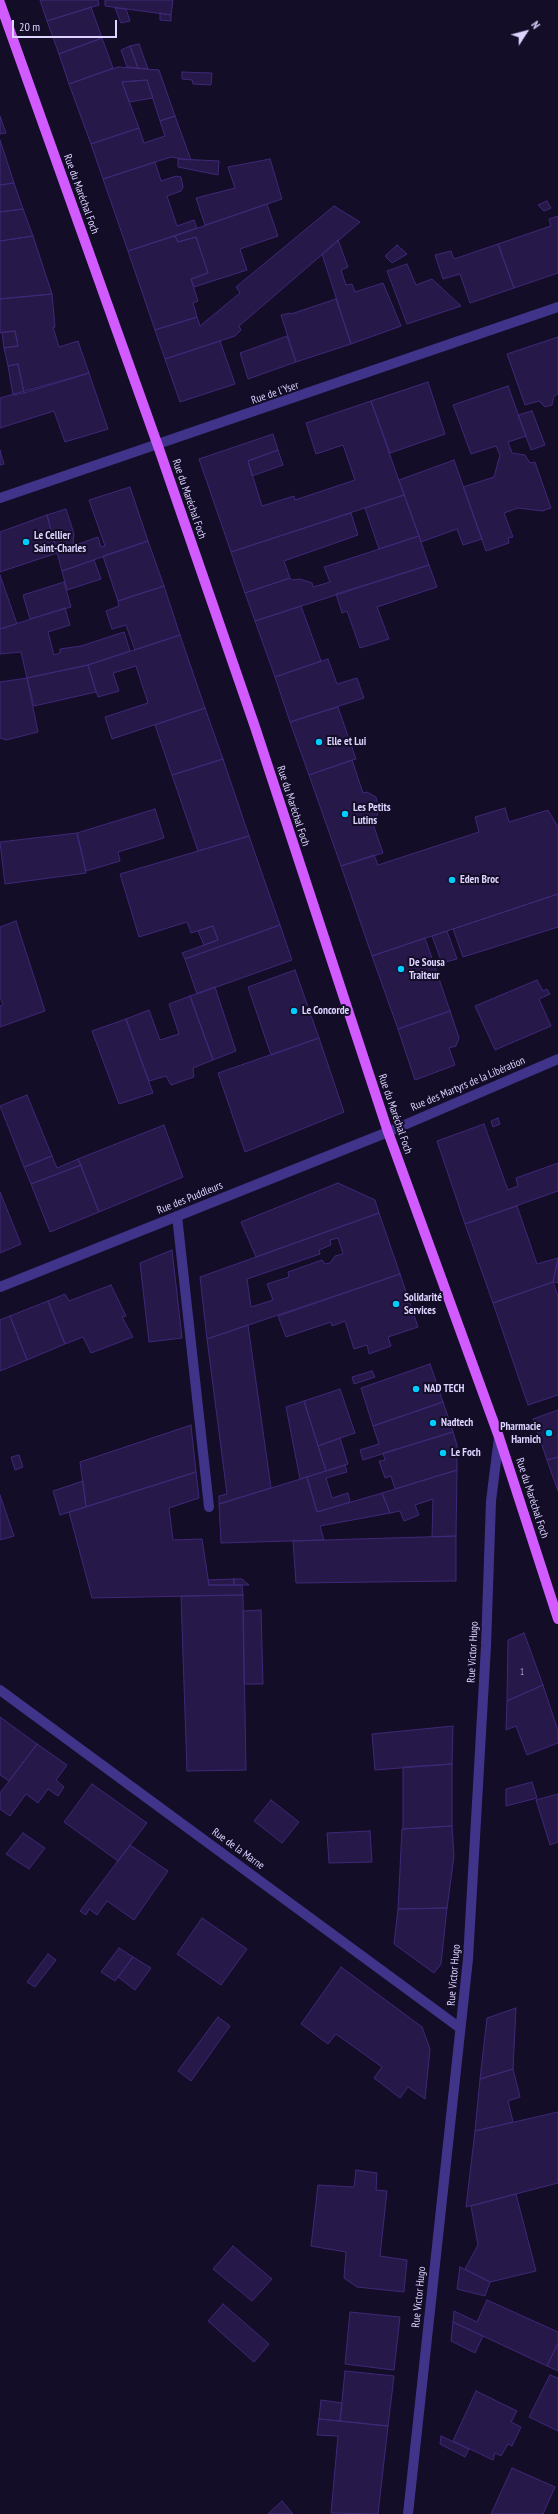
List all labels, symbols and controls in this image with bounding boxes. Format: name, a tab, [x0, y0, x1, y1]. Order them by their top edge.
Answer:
scale bar	[14, 12, 119, 38]
north arrow	[506, 12, 546, 52]
text: N	[528, 18, 543, 31]
text: 20 m	[19, 19, 40, 34]
street label: Rue du Maréchal Foch	[60, 152, 102, 236]
street label: Rue de l'Yser	[250, 379, 300, 407]
street label: Rue du Maréchal Foch	[169, 457, 209, 541]
place label: Le Cellier Saint-Charles	[34, 529, 86, 555]
marker: Le Cellier Saint-Charles	[21, 537, 31, 547]
place label: Elle et Lui	[327, 735, 366, 749]
marker: Elle et Lui	[314, 737, 324, 747]
street label: Rue du Maréchal Foch	[274, 764, 312, 848]
place label: Les Petits Lutins	[353, 801, 391, 827]
marker: Les Petits Lutins	[340, 809, 350, 819]
place label: Eden Broc	[460, 873, 499, 887]
marker: Eden Broc	[447, 875, 457, 885]
place label: De Sousa Traiteur	[409, 956, 445, 982]
marker: De Sousa Traiteur	[396, 964, 406, 974]
place label: Le Concorde	[302, 1004, 349, 1018]
marker: Le Concorde	[289, 1006, 299, 1016]
street label: Rue des Martyrs de la Libération	[409, 1054, 527, 1114]
street label: Rue du Maréchal Foch	[375, 1072, 415, 1156]
street label: Rue des Puddleurs	[155, 1179, 225, 1217]
place label: Solidarité Services	[404, 1291, 442, 1317]
marker: Solidarité Services	[391, 1299, 401, 1309]
place label: NAD TECH	[424, 1382, 464, 1396]
marker: NAD TECH	[411, 1384, 421, 1394]
place label: Nadtech	[441, 1416, 473, 1430]
marker: Nadtech	[428, 1418, 438, 1428]
place label: Pharmacie Harnich	[500, 1420, 541, 1446]
marker: Pharmacie Harnich	[544, 1428, 554, 1438]
place label: Le Foch	[451, 1446, 481, 1460]
marker: Le Foch	[438, 1448, 448, 1458]
street label: Rue du Maréchal Foch	[513, 1456, 551, 1540]
street label: Rue Victor Hugo	[465, 1621, 481, 1683]
house number: 1	[520, 1667, 524, 1677]
street label: Rue de la Marne	[209, 1826, 267, 1872]
street label: Rue Victor Hugo	[445, 1944, 463, 2006]
street label: Rue Victor Hugo	[409, 2266, 429, 2328]

